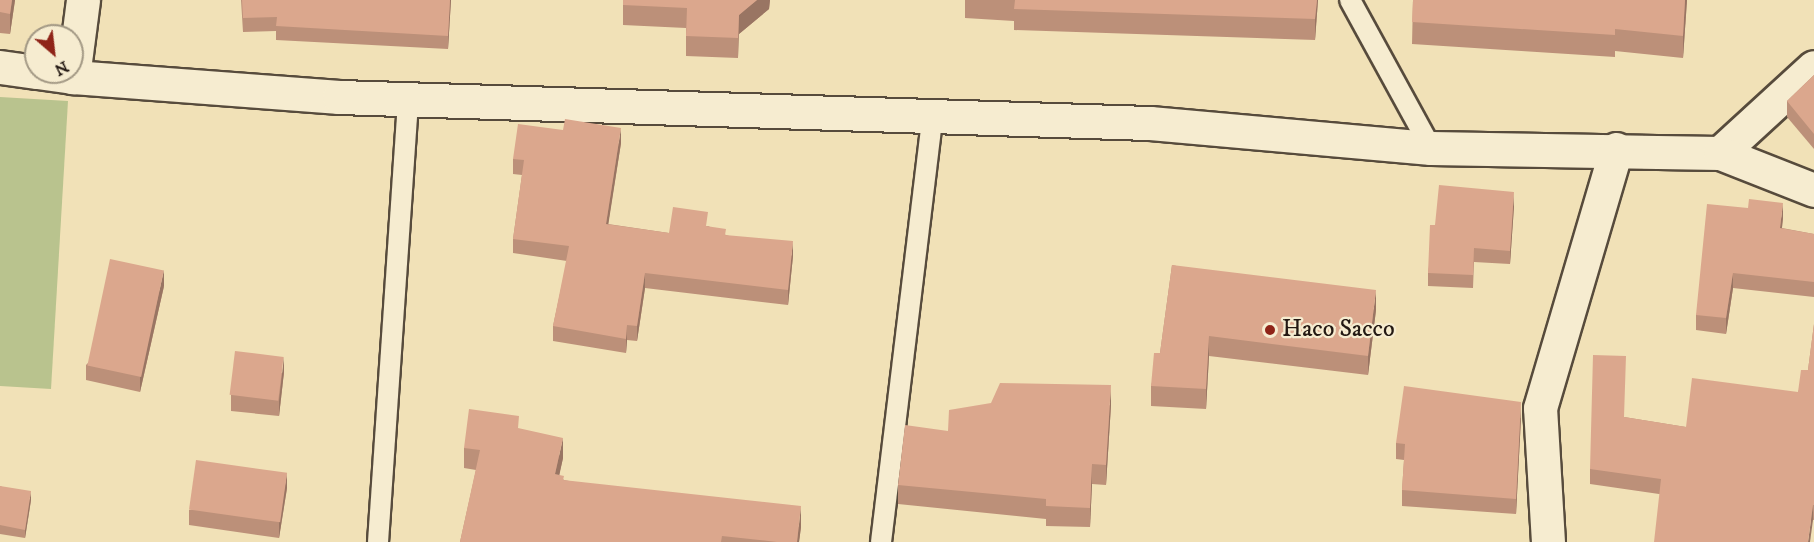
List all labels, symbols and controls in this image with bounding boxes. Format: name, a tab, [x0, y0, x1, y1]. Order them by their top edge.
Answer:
north arrow	[24, 24, 84, 84]
text: N	[51, 56, 72, 80]
place label: Haco Sacco	[1282, 316, 1395, 344]
marker: Haco Sacco	[1263, 323, 1277, 337]

